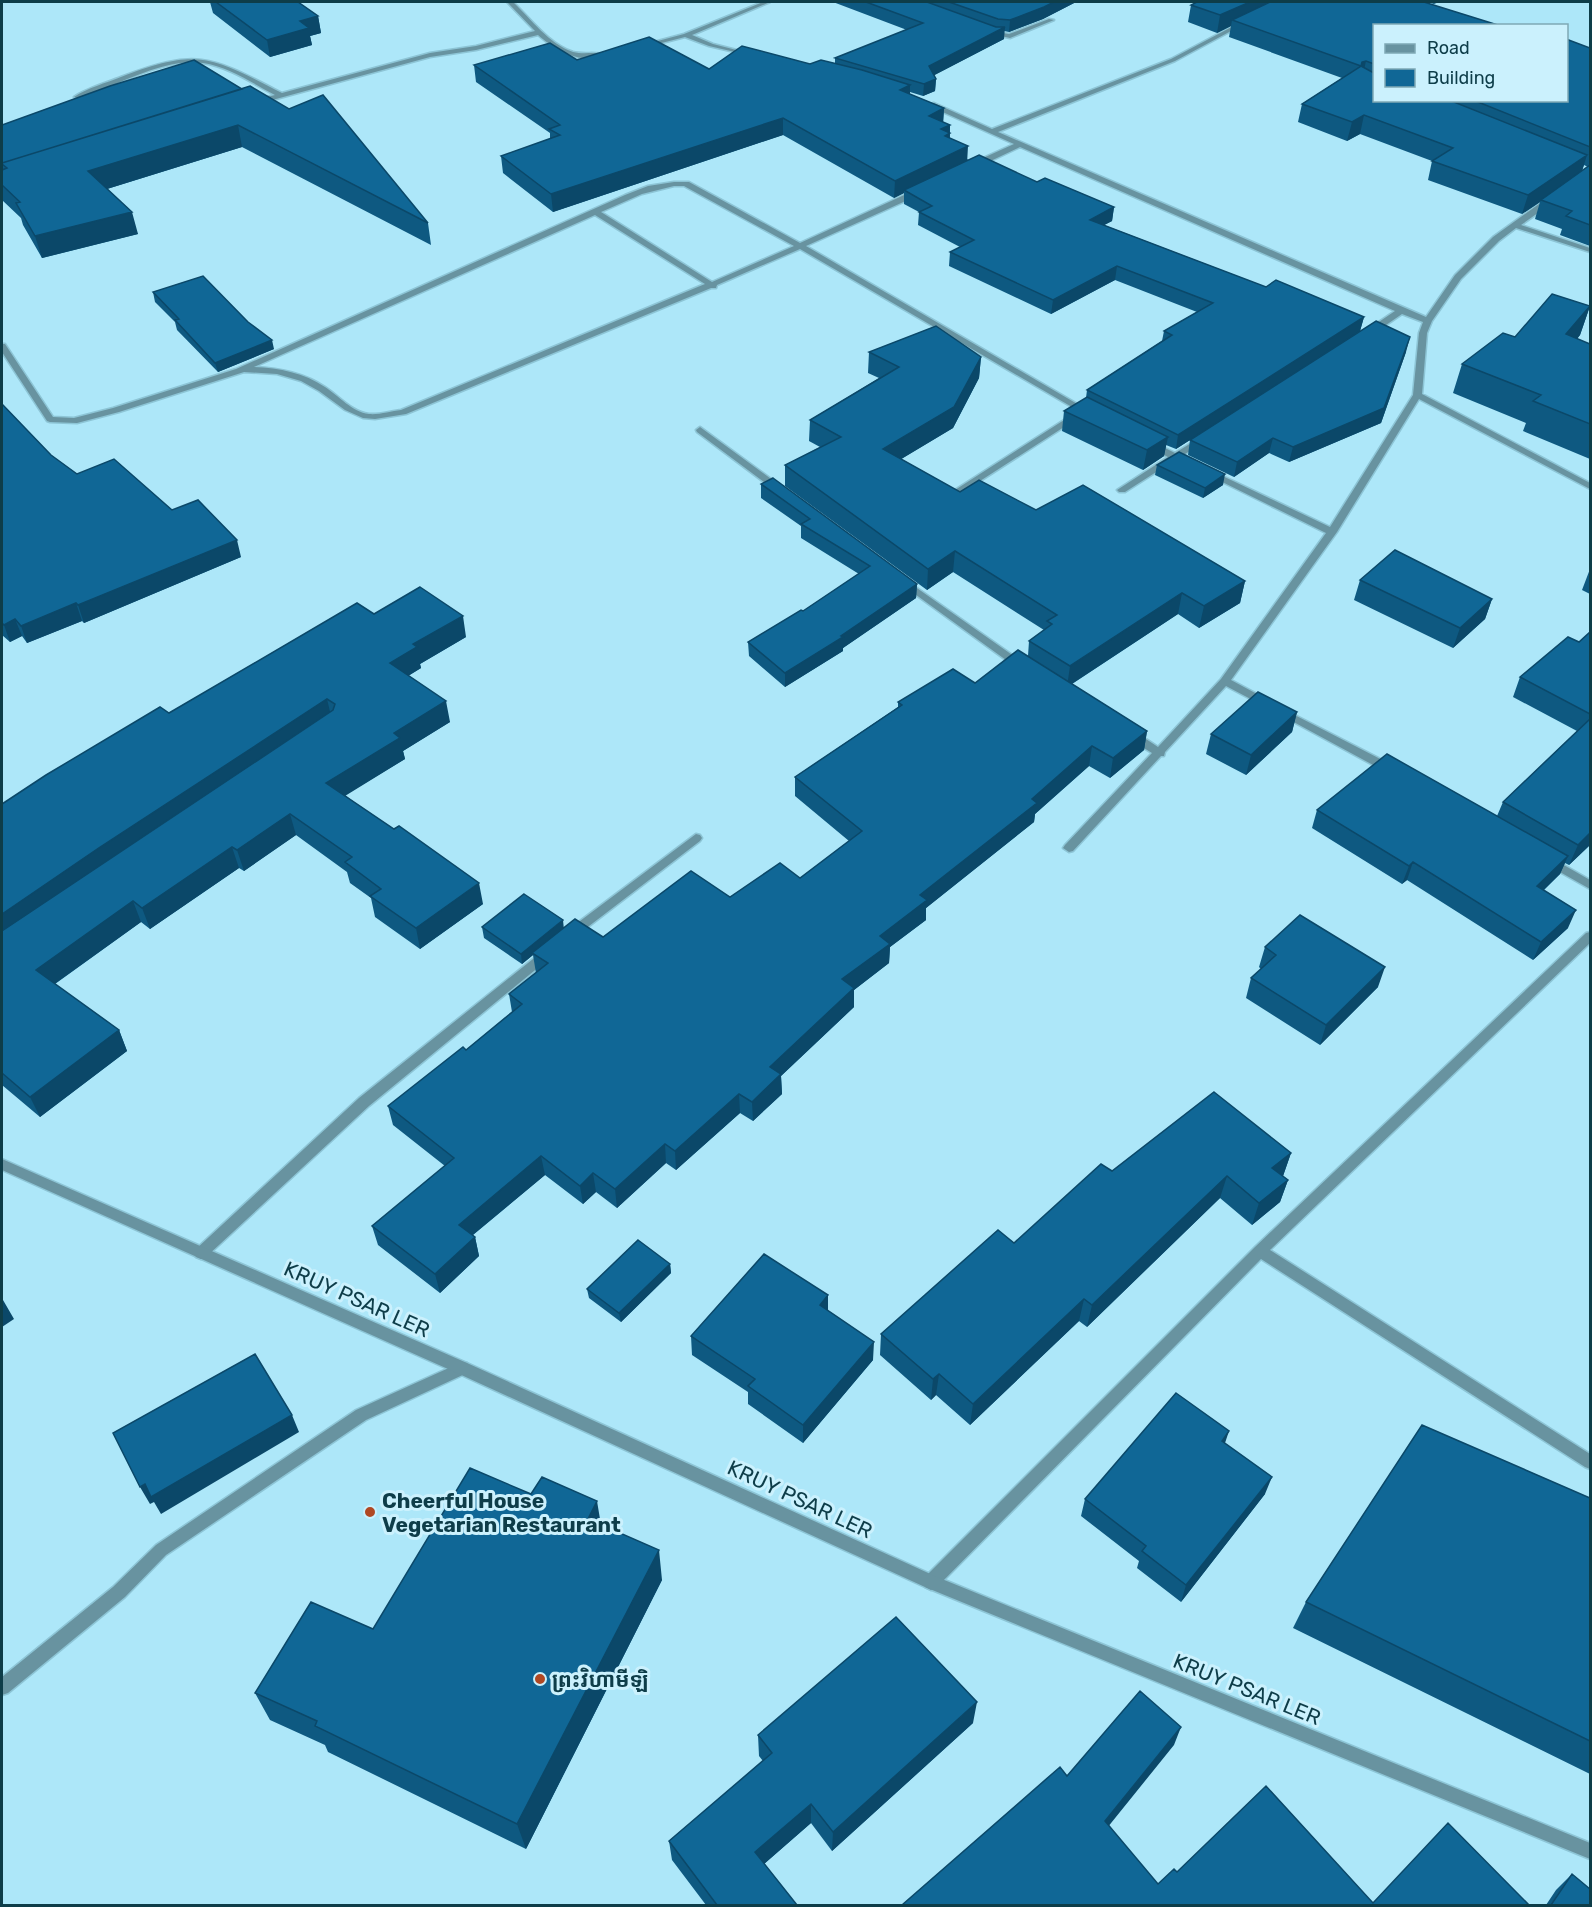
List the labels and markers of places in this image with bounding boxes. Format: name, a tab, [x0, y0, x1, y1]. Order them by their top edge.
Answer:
place label: Cheerful House Vegetarian Restaurant	[382, 1488, 621, 1537]
marker: Cheerful House Vegetarian Restaurant	[363, 1505, 377, 1519]
place label: ព្រះវិហាមីឡិ	[552, 1667, 649, 1693]
marker: ព្រះវិហាមីឡិ	[533, 1672, 547, 1686]

